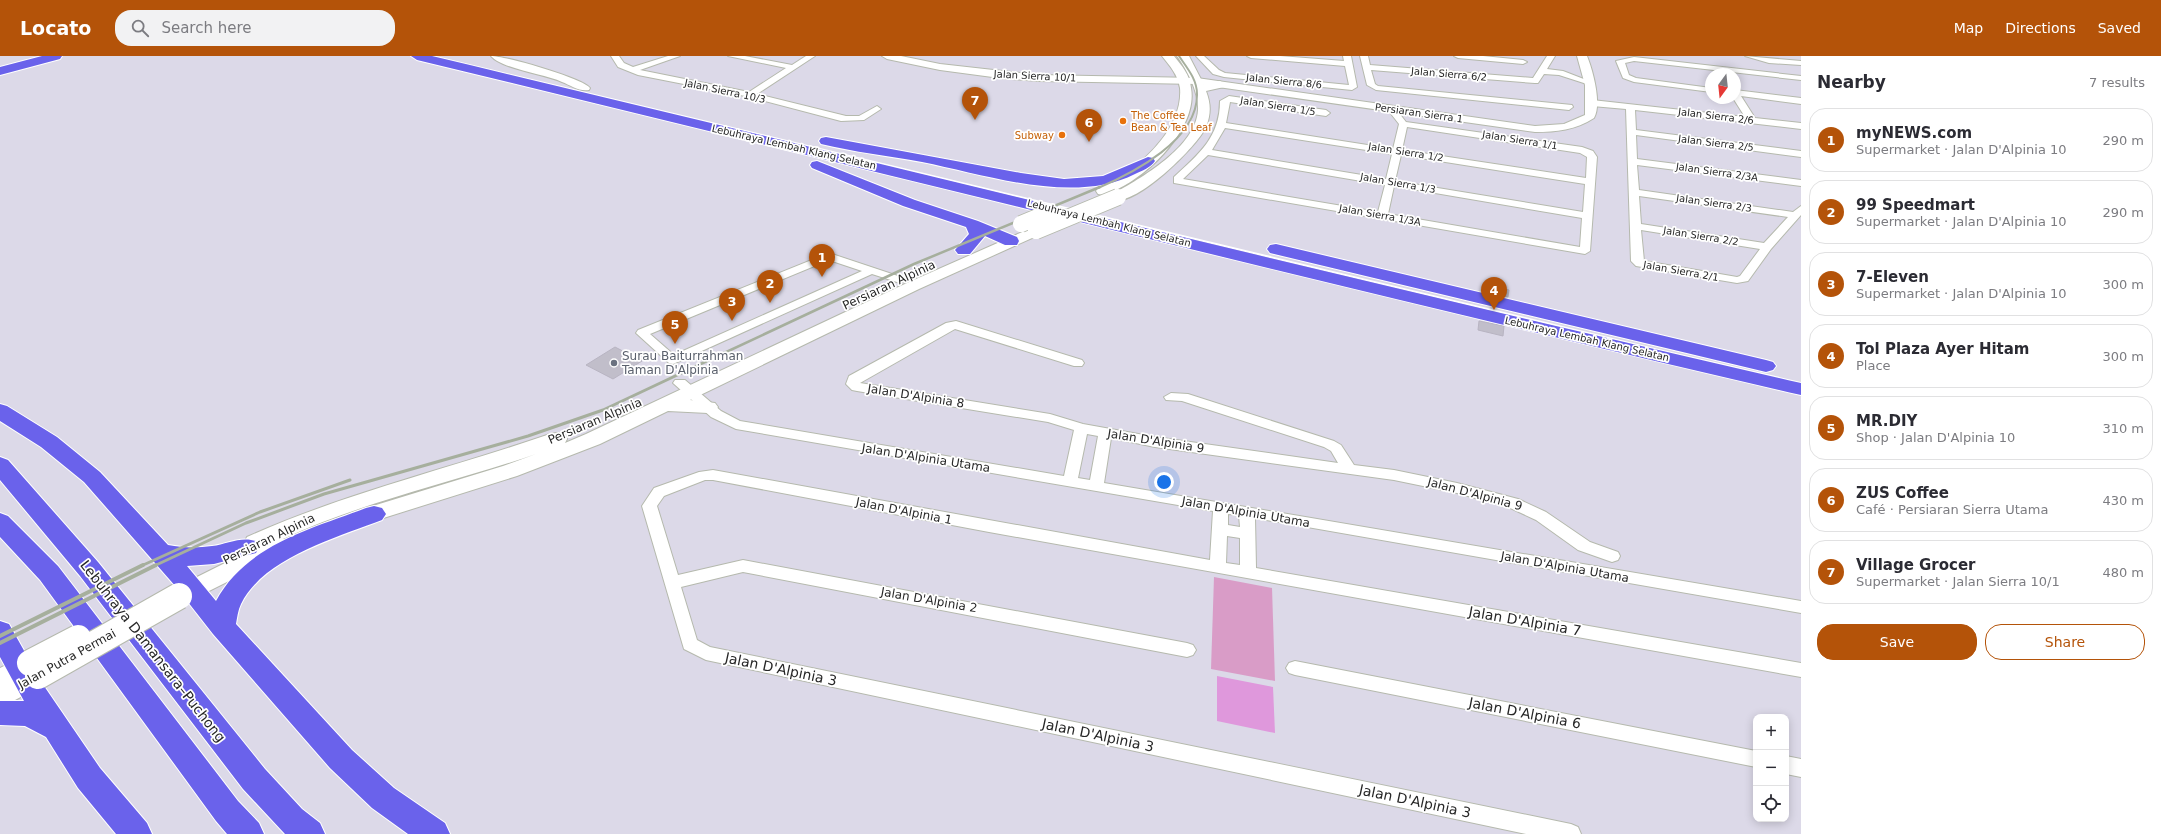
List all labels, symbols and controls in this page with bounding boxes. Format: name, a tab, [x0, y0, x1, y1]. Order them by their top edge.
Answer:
search box	[115, 10, 395, 46]
text: Locato	[20, 17, 91, 39]
icon: search	[129, 17, 151, 39]
text: Search here	[161, 19, 252, 37]
text: Map	[1954, 20, 1983, 36]
text: Directions	[2005, 20, 2076, 36]
text: Saved	[2098, 20, 2141, 36]
street label: Jalan Sierra 6/2	[1410, 65, 1487, 83]
street label: Jalan Sierra 10/1	[992, 68, 1077, 84]
north arrow	[1705, 68, 1741, 104]
street label: Jalan Sierra 8/6	[1245, 71, 1322, 90]
text: Nearby	[1817, 72, 1886, 92]
text: 7 results	[2089, 75, 2145, 90]
street label: Jalan Sierra 10/3	[682, 77, 767, 105]
pin: 7	[962, 87, 988, 120]
street label: Jalan Sierra 1/5	[1239, 94, 1317, 117]
street label: Persiaran Sierra 1	[1374, 101, 1464, 125]
street label: Jalan Sierra 2/6	[1677, 106, 1755, 126]
pin: 6	[1076, 109, 1102, 142]
place label: The Coffee Bean & Tea Leaf	[1130, 110, 1212, 133]
marker: The Coffee Bean & Tea Leaf	[1118, 116, 1128, 126]
street label: Lebuhraya Lembah Klang Selatan	[711, 123, 877, 171]
text: myNEWS.com	[1856, 124, 1972, 142]
street label: Jalan Sierra 1/1	[1481, 128, 1559, 151]
place label: Subway	[1015, 130, 1054, 141]
marker: Subway	[1057, 130, 1067, 140]
street label: Jalan Sierra 2/5	[1677, 133, 1755, 153]
text: 1	[1826, 133, 1836, 148]
text: 290 m	[2102, 133, 2144, 148]
street label: Jalan Sierra 1/2	[1367, 140, 1445, 163]
text: Supermarket · Jalan D'Alpinia 10	[1856, 142, 2067, 157]
street label: Jalan Sierra 2/3A	[1674, 161, 1759, 183]
street label: Jalan Sierra 1/3	[1359, 171, 1436, 195]
street label: Jalan Sierra 2/3	[1674, 192, 1753, 214]
text: 99 Speedmart	[1856, 196, 1975, 214]
street label: Lebuhraya Lembah Klang Selatan	[1026, 197, 1192, 249]
street label: Jalan Sierra 1/3A	[1337, 202, 1422, 228]
text: 2	[1826, 205, 1836, 220]
text: 290 m	[2102, 205, 2144, 220]
text: Supermarket · Jalan D'Alpinia 10	[1856, 214, 2067, 229]
street label: Jalan Sierra 2/2	[1662, 224, 1740, 247]
pin: 1	[809, 244, 835, 277]
street label: Persiaran Alpinia	[840, 257, 938, 313]
street label: Jalan Sierra 2/1	[1642, 259, 1719, 283]
text: 7-Eleven	[1856, 268, 1929, 286]
pin: 2	[757, 270, 783, 303]
pin: 4	[1481, 277, 1507, 310]
text: 3	[1826, 277, 1836, 292]
text: 300 m	[2102, 277, 2144, 292]
text: Supermarket · Jalan D'Alpinia 10	[1856, 286, 2067, 301]
pin: 3	[719, 288, 745, 321]
pin: 5	[662, 311, 688, 344]
street label: Lebuhraya Lembah Klang Selatan	[1504, 315, 1670, 363]
text: Tol Plaza Ayer Hitam	[1856, 340, 2030, 358]
place label: Surau Baiturrahman Taman D'Alpinia	[621, 349, 743, 377]
text: 4	[1826, 349, 1836, 364]
text: 300 m	[2102, 349, 2144, 364]
marker: Surau Baiturrahman Taman D'Alpinia	[609, 358, 619, 368]
text: Place	[1856, 358, 1891, 373]
street label: Jalan D'Alpinia 8	[866, 381, 965, 411]
street label: Persiaran Alpinia	[546, 395, 644, 447]
text: MR.DIY	[1856, 412, 1917, 430]
text: 5	[1826, 421, 1836, 436]
text: 310 m	[2102, 421, 2144, 436]
street label: Jalan D'Alpinia 9	[1106, 426, 1205, 456]
text: Shop · Jalan D'Alpinia 10	[1856, 430, 2015, 445]
street label: Jalan D'Alpinia Utama	[860, 441, 991, 475]
your location	[1154, 472, 1174, 492]
street label: Jalan D'Alpinia 9	[1425, 474, 1524, 513]
text: ZUS Coffee	[1856, 484, 1949, 502]
text: 6	[1826, 493, 1836, 508]
text: 430 m	[2102, 493, 2144, 508]
street label: Jalan D'Alpinia Utama	[1180, 494, 1311, 530]
street label: Jalan D'Alpinia 1	[854, 495, 953, 527]
text: Café · Persiaran Sierra Utama	[1856, 502, 2048, 517]
street label: Persiaran Alpinia	[221, 511, 317, 567]
street label: Jalan D'Alpinia Utama	[1499, 549, 1630, 585]
text: Village Grocer	[1856, 556, 1976, 574]
street label: Lebuhraya Damansara–Puchong	[77, 557, 229, 745]
text: 7	[1826, 565, 1836, 580]
text: 480 m	[2102, 565, 2144, 580]
text: Supermarket · Jalan Sierra 10/1	[1856, 574, 2060, 589]
street label: Jalan D'Alpinia 2	[879, 584, 978, 615]
street label: Jalan D'Alpinia 7	[1466, 603, 1583, 639]
button: Save	[1817, 624, 1977, 660]
button: Share	[1985, 624, 2145, 660]
street label: Jalan Putra Permai	[15, 626, 118, 692]
street label: Jalan D'Alpinia 3	[723, 649, 838, 689]
street label: Jalan D'Alpinia 6	[1467, 694, 1583, 732]
map controls	[1753, 714, 1789, 822]
button: +	[1753, 714, 1789, 750]
street label: Jalan D'Alpinia 3	[1040, 715, 1155, 755]
button: −	[1753, 750, 1789, 786]
street label: Jalan D'Alpinia 3	[1357, 781, 1472, 821]
button: locate	[1753, 786, 1789, 822]

